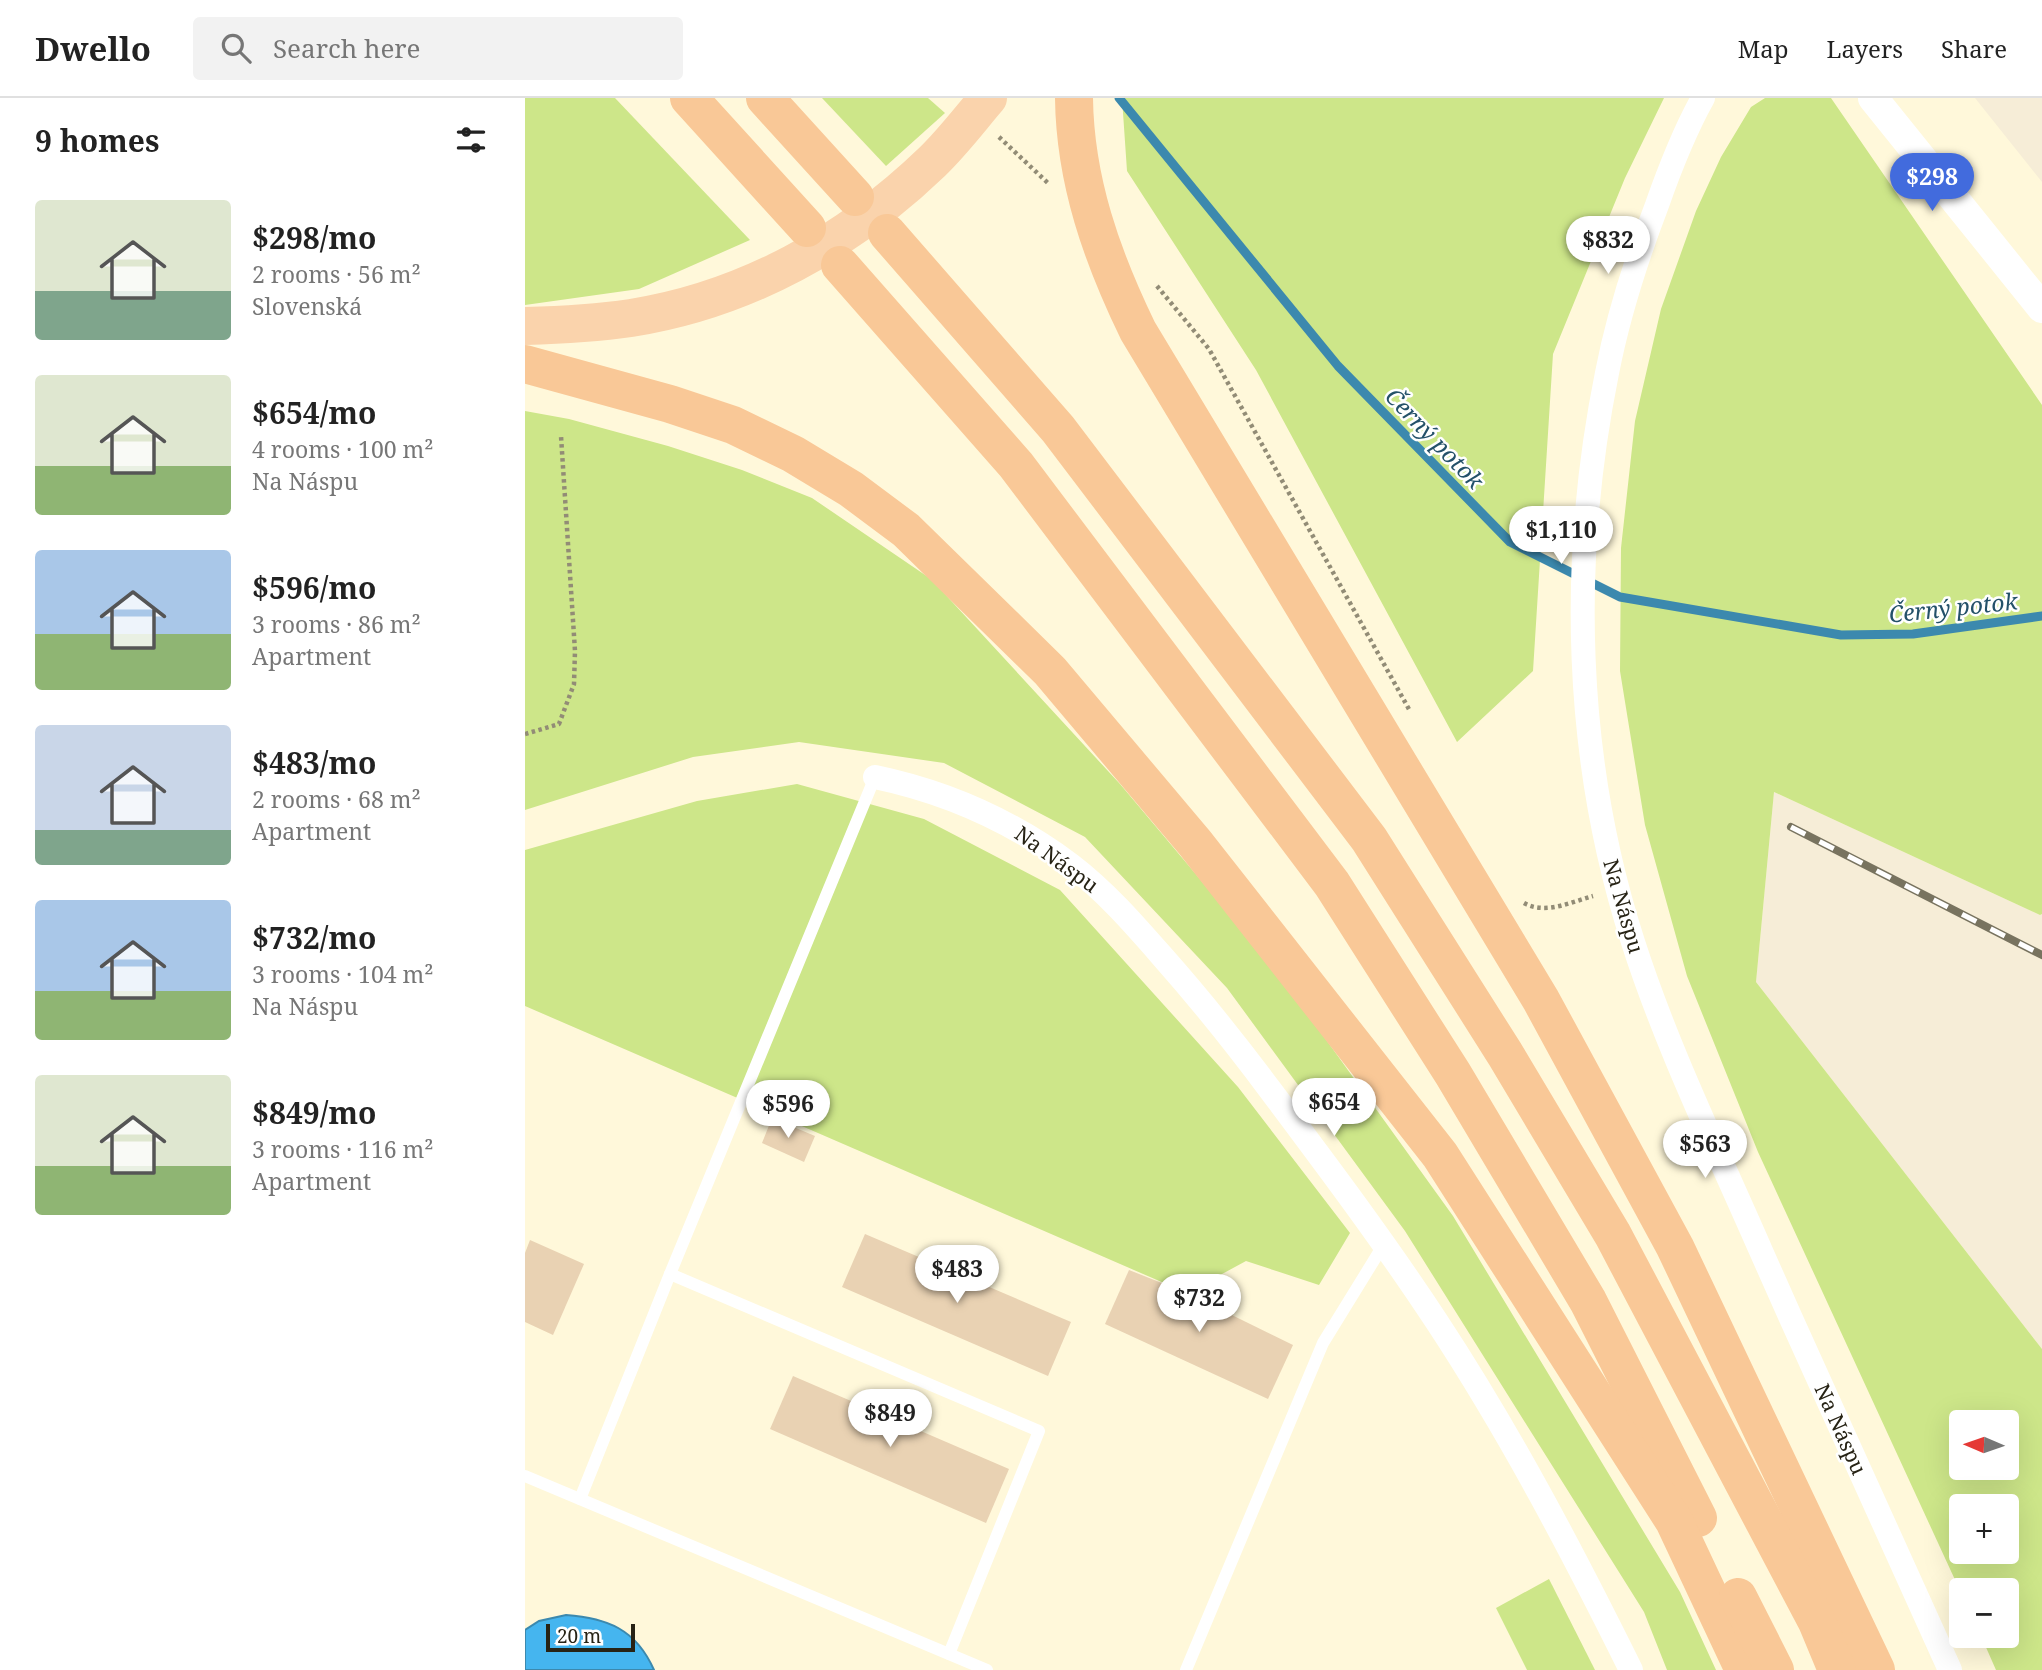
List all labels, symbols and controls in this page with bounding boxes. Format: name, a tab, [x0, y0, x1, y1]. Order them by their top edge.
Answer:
search box	[193, 17, 683, 80]
text: Dwello	[35, 26, 151, 71]
icon: search	[217, 29, 255, 67]
text: Search here	[273, 30, 421, 66]
text: Map	[1738, 32, 1789, 65]
text: Layers	[1827, 32, 1903, 65]
text: Share	[1941, 32, 2007, 65]
text: 9 homes	[35, 120, 159, 161]
icon: filters	[452, 121, 490, 159]
pin: $298	[1891, 153, 1973, 213]
text: $298	[1906, 160, 1958, 192]
pin: $832	[1567, 216, 1649, 276]
text: $298/mo	[252, 217, 376, 258]
text: $832	[1582, 223, 1634, 255]
icon: home	[91, 228, 175, 312]
text: 2 rooms · 56 m²	[252, 258, 421, 290]
text: Slovenská	[252, 290, 362, 322]
water label: Černý potok	[1379, 380, 1492, 496]
text: $654/mo	[252, 392, 376, 433]
icon: home	[91, 403, 175, 487]
text: 4 rooms · 100 m²	[252, 433, 434, 465]
text: Na Náspu	[252, 465, 358, 497]
pin: $1,110	[1504, 506, 1618, 566]
text: $1,110	[1525, 513, 1597, 545]
text: $596/mo	[252, 567, 376, 608]
icon: home	[91, 578, 175, 662]
water label: Černý potok	[1887, 584, 2020, 630]
text: 3 rooms · 86 m²	[252, 608, 421, 640]
text: Apartment	[252, 640, 371, 672]
text: $483/mo	[252, 742, 376, 783]
icon: home	[91, 753, 175, 837]
text: 2 rooms · 68 m²	[252, 783, 421, 815]
text: Apartment	[252, 815, 371, 847]
street label: Na Náspu	[1010, 819, 1104, 899]
street label: Na Náspu	[1597, 856, 1651, 956]
text: $732/mo	[252, 917, 376, 958]
icon: home	[91, 928, 175, 1012]
text: 3 rooms · 104 m²	[252, 958, 434, 990]
text: Na Náspu	[252, 990, 358, 1022]
pin: $654	[1293, 1079, 1375, 1138]
pin: $596	[747, 1080, 829, 1140]
text: $654	[1308, 1085, 1360, 1117]
text: $596	[762, 1087, 814, 1119]
text: $849/mo	[252, 1092, 376, 1133]
icon: home	[91, 1103, 175, 1187]
pin: $563	[1664, 1121, 1746, 1180]
text: $563	[1679, 1127, 1731, 1159]
text: 3 rooms · 116 m²	[252, 1133, 434, 1165]
text: Apartment	[252, 1165, 371, 1197]
pin: $483	[916, 1246, 998, 1305]
text: $483	[931, 1252, 983, 1284]
pin: $732	[1158, 1274, 1240, 1334]
text: $732	[1173, 1281, 1225, 1313]
street label: Na Náspu	[1809, 1379, 1873, 1479]
pin: $849	[849, 1390, 931, 1449]
text: $849	[864, 1396, 916, 1428]
north arrow	[1949, 1410, 2019, 1480]
map controls	[1949, 1410, 2019, 1648]
button: +	[1949, 1494, 2019, 1564]
button: −	[1949, 1578, 2019, 1648]
scale bar	[546, 1621, 635, 1653]
text: 20 m	[557, 1623, 601, 1649]

